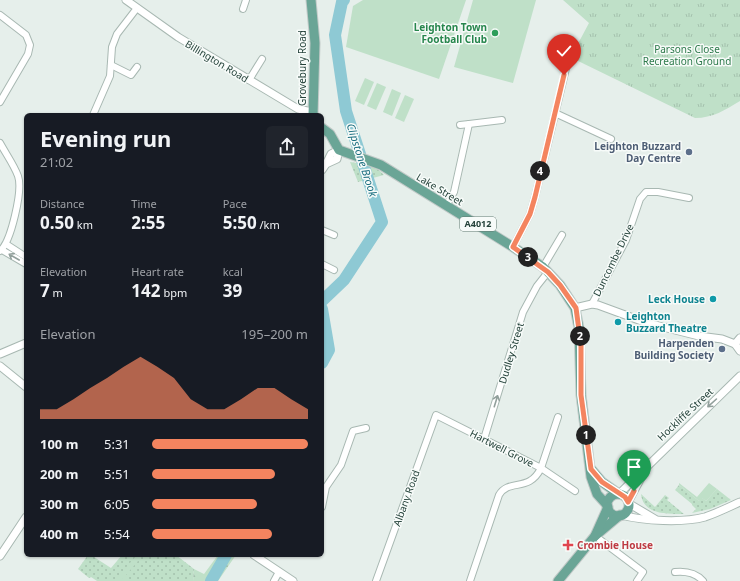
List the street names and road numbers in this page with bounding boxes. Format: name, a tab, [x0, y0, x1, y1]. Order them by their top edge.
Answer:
street label: Grovebury Road	[295, 30, 309, 106]
street label: Billington Road	[183, 37, 251, 85]
street label: Lake Street	[414, 170, 466, 209]
road number: A4012	[460, 217, 496, 231]
street label: Duncombe Drive	[589, 221, 637, 299]
street label: Dudley Street	[495, 320, 527, 385]
street label: Hockliffe Street	[654, 384, 716, 444]
street label: Hartwell Grove	[468, 426, 537, 470]
street label: Albany Road	[389, 468, 423, 528]

